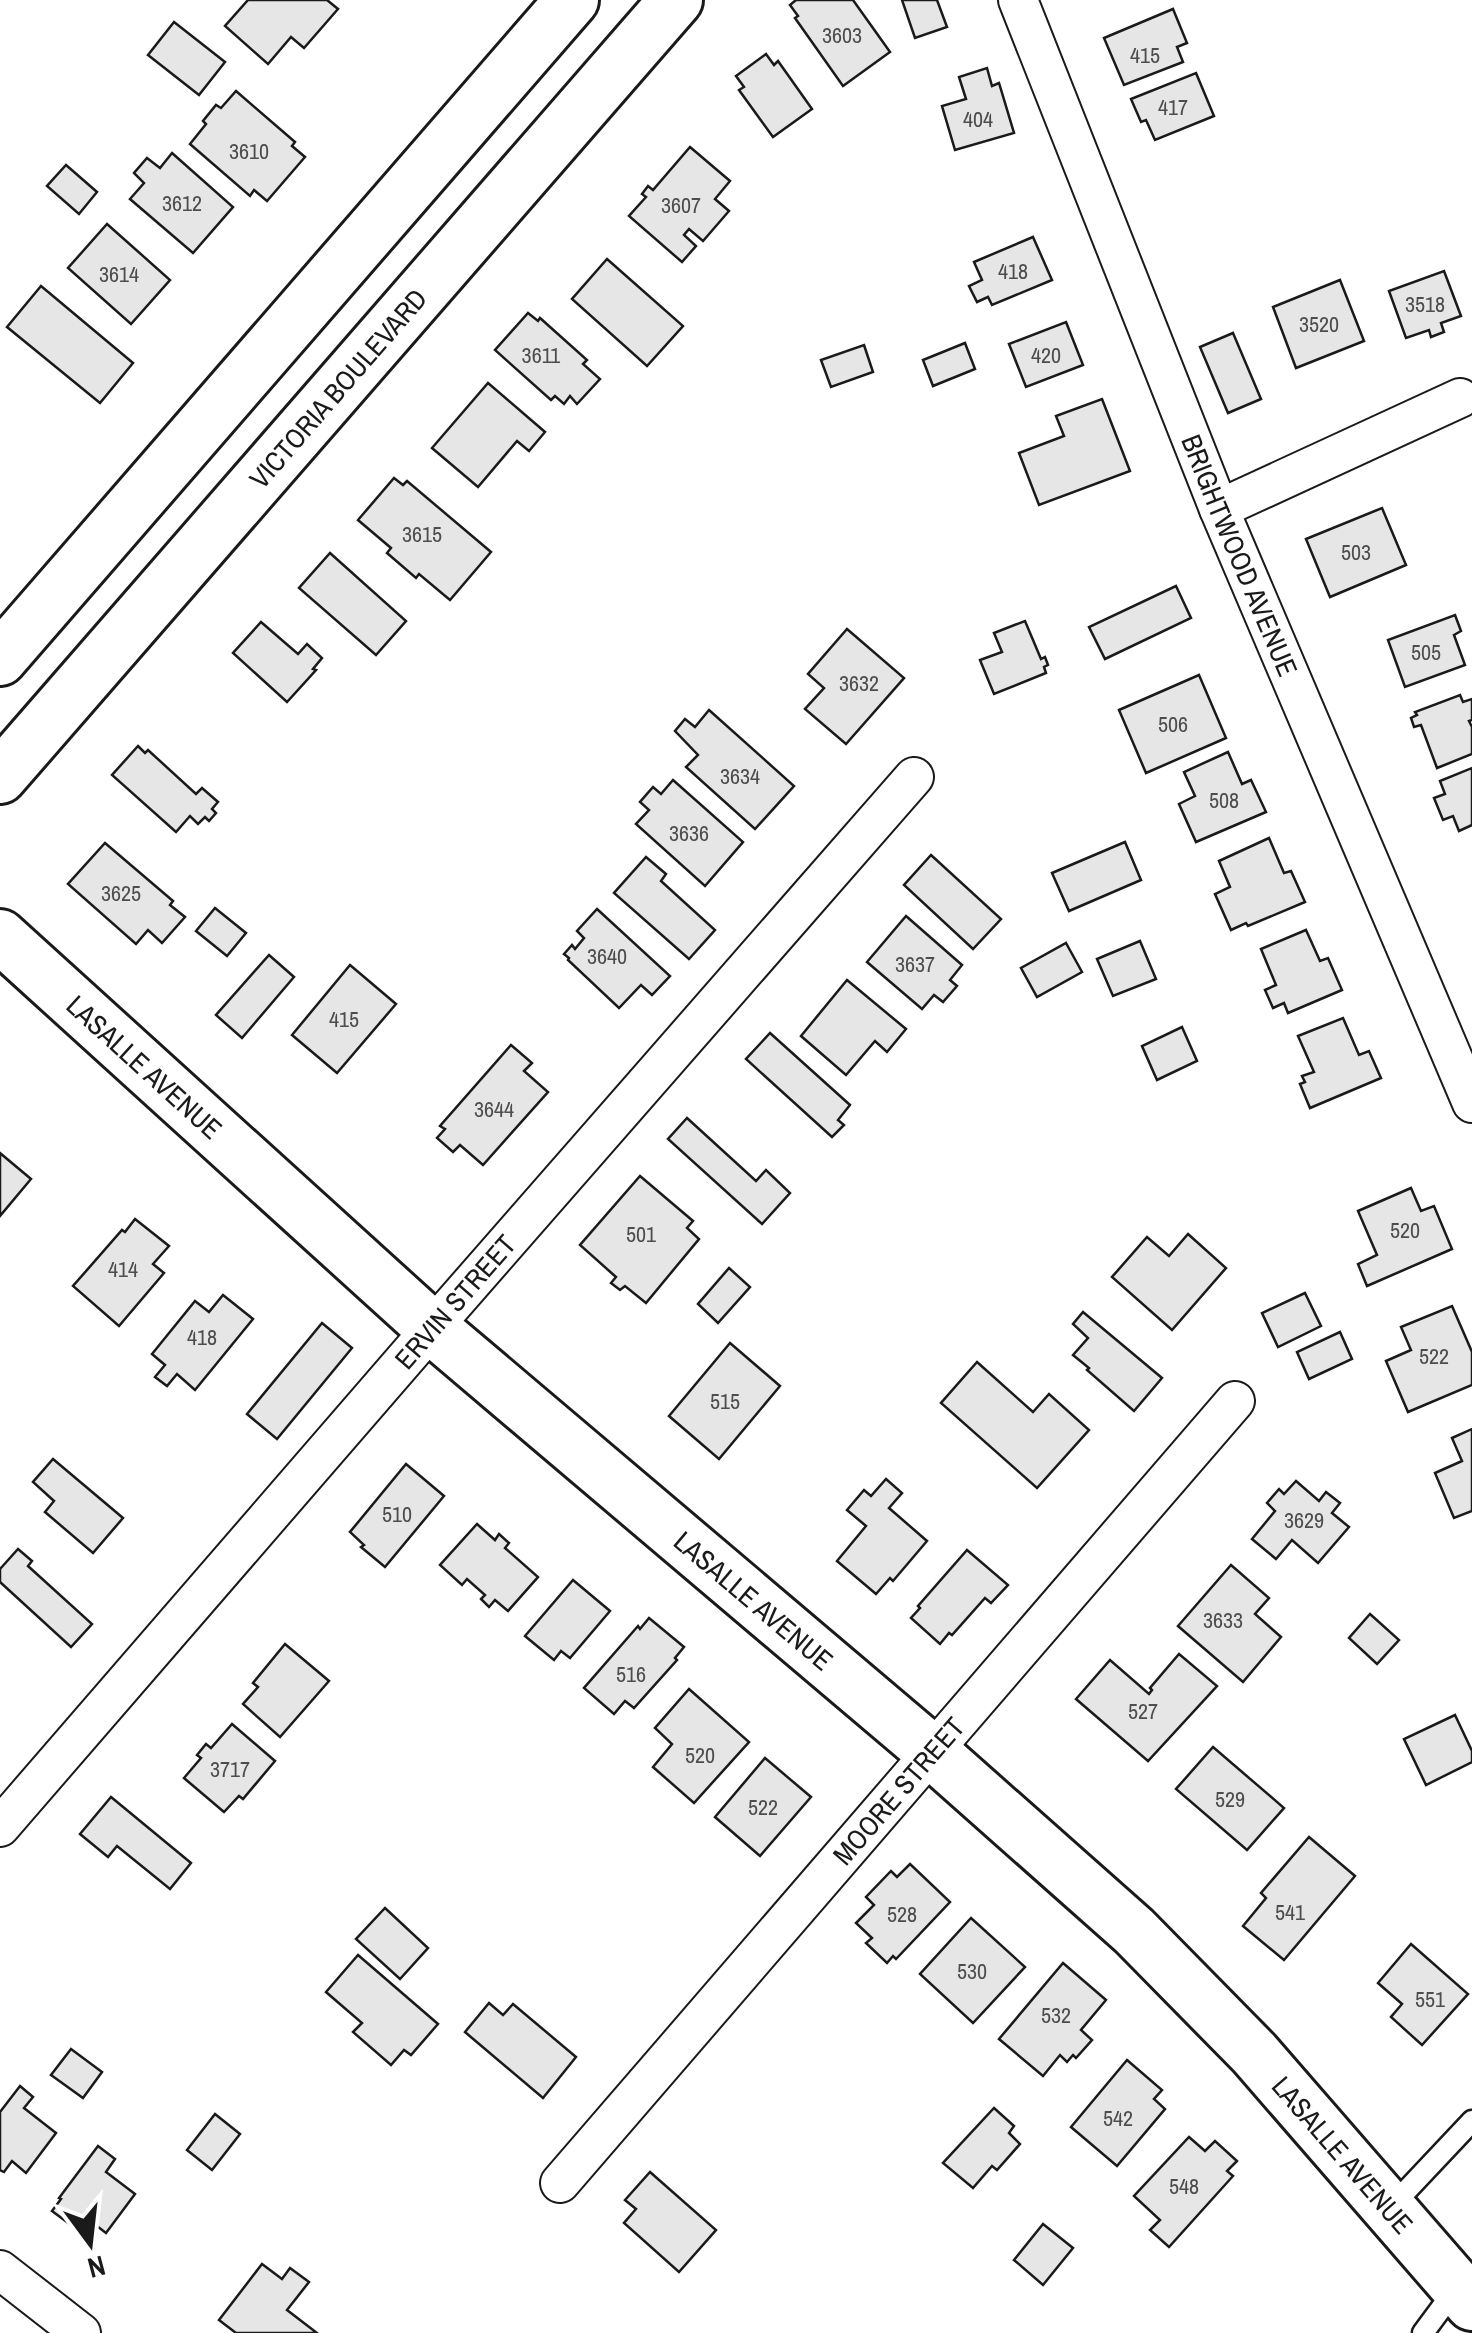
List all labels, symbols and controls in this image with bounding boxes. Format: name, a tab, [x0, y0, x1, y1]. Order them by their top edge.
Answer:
house number: 3603	[822, 20, 862, 50]
house number: 415	[1130, 40, 1160, 70]
house number: 417	[1158, 92, 1188, 122]
house number: 404	[963, 104, 993, 134]
house number: 3610	[229, 136, 269, 166]
house number: 3612	[162, 188, 202, 218]
house number: 3607	[661, 190, 701, 220]
house number: 418	[998, 256, 1028, 286]
house number: 3614	[99, 259, 139, 289]
street label: VICTORIA BOULEVARD	[241, 280, 435, 496]
house number: 3518	[1405, 289, 1445, 319]
house number: 3520	[1299, 309, 1339, 339]
house number: 3611	[522, 340, 560, 370]
house number: 420	[1031, 340, 1061, 370]
street label: BRIGHTWOOD AVENUE	[1172, 429, 1307, 682]
house number: 3615	[402, 519, 442, 549]
house number: 503	[1341, 537, 1371, 567]
house number: 505	[1411, 637, 1441, 667]
house number: 3632	[839, 668, 879, 698]
house number: 506	[1158, 709, 1188, 739]
house number: 3634	[720, 761, 760, 791]
house number: 508	[1209, 785, 1239, 815]
house number: 3636	[669, 818, 709, 848]
house number: 3625	[101, 878, 141, 908]
house number: 3640	[587, 941, 627, 971]
house number: 3637	[895, 949, 935, 979]
street label: LASALLE AVENUE	[58, 987, 230, 1147]
house number: 415	[329, 1004, 359, 1034]
house number: 3644	[474, 1094, 514, 1124]
house number: 520	[1390, 1215, 1420, 1245]
house number: 501	[626, 1219, 656, 1249]
street label: ERVIN STREET	[386, 1226, 524, 1377]
house number: 414	[108, 1254, 138, 1284]
house number: 418	[187, 1322, 217, 1352]
house number: 522	[1419, 1341, 1449, 1371]
house number: 515	[710, 1386, 740, 1416]
house number: 510	[382, 1499, 412, 1529]
house number: 3629	[1284, 1505, 1324, 1535]
street label: LASALLE AVENUE	[666, 1522, 841, 1679]
house number: 3633	[1203, 1605, 1243, 1635]
house number: 516	[616, 1659, 646, 1689]
house number: 527	[1128, 1696, 1158, 1726]
street label: MOORE STREET	[824, 1709, 973, 1873]
house number: 520	[685, 1740, 715, 1770]
house number: 3717	[210, 1754, 250, 1784]
house number: 529	[1215, 1784, 1245, 1814]
house number: 522	[748, 1792, 778, 1822]
house number: 541	[1275, 1897, 1305, 1927]
house number: 528	[887, 1899, 917, 1929]
house number: 530	[957, 1956, 987, 1986]
house number: 551	[1415, 1984, 1445, 2014]
house number: 532	[1041, 2000, 1071, 2030]
street label: LASALLE AVENUE	[1263, 2068, 1422, 2242]
house number: 542	[1103, 2103, 1133, 2133]
house number: 548	[1169, 2171, 1199, 2201]
north arrow	[40, 2193, 140, 2293]
text: N	[84, 2247, 109, 2288]

